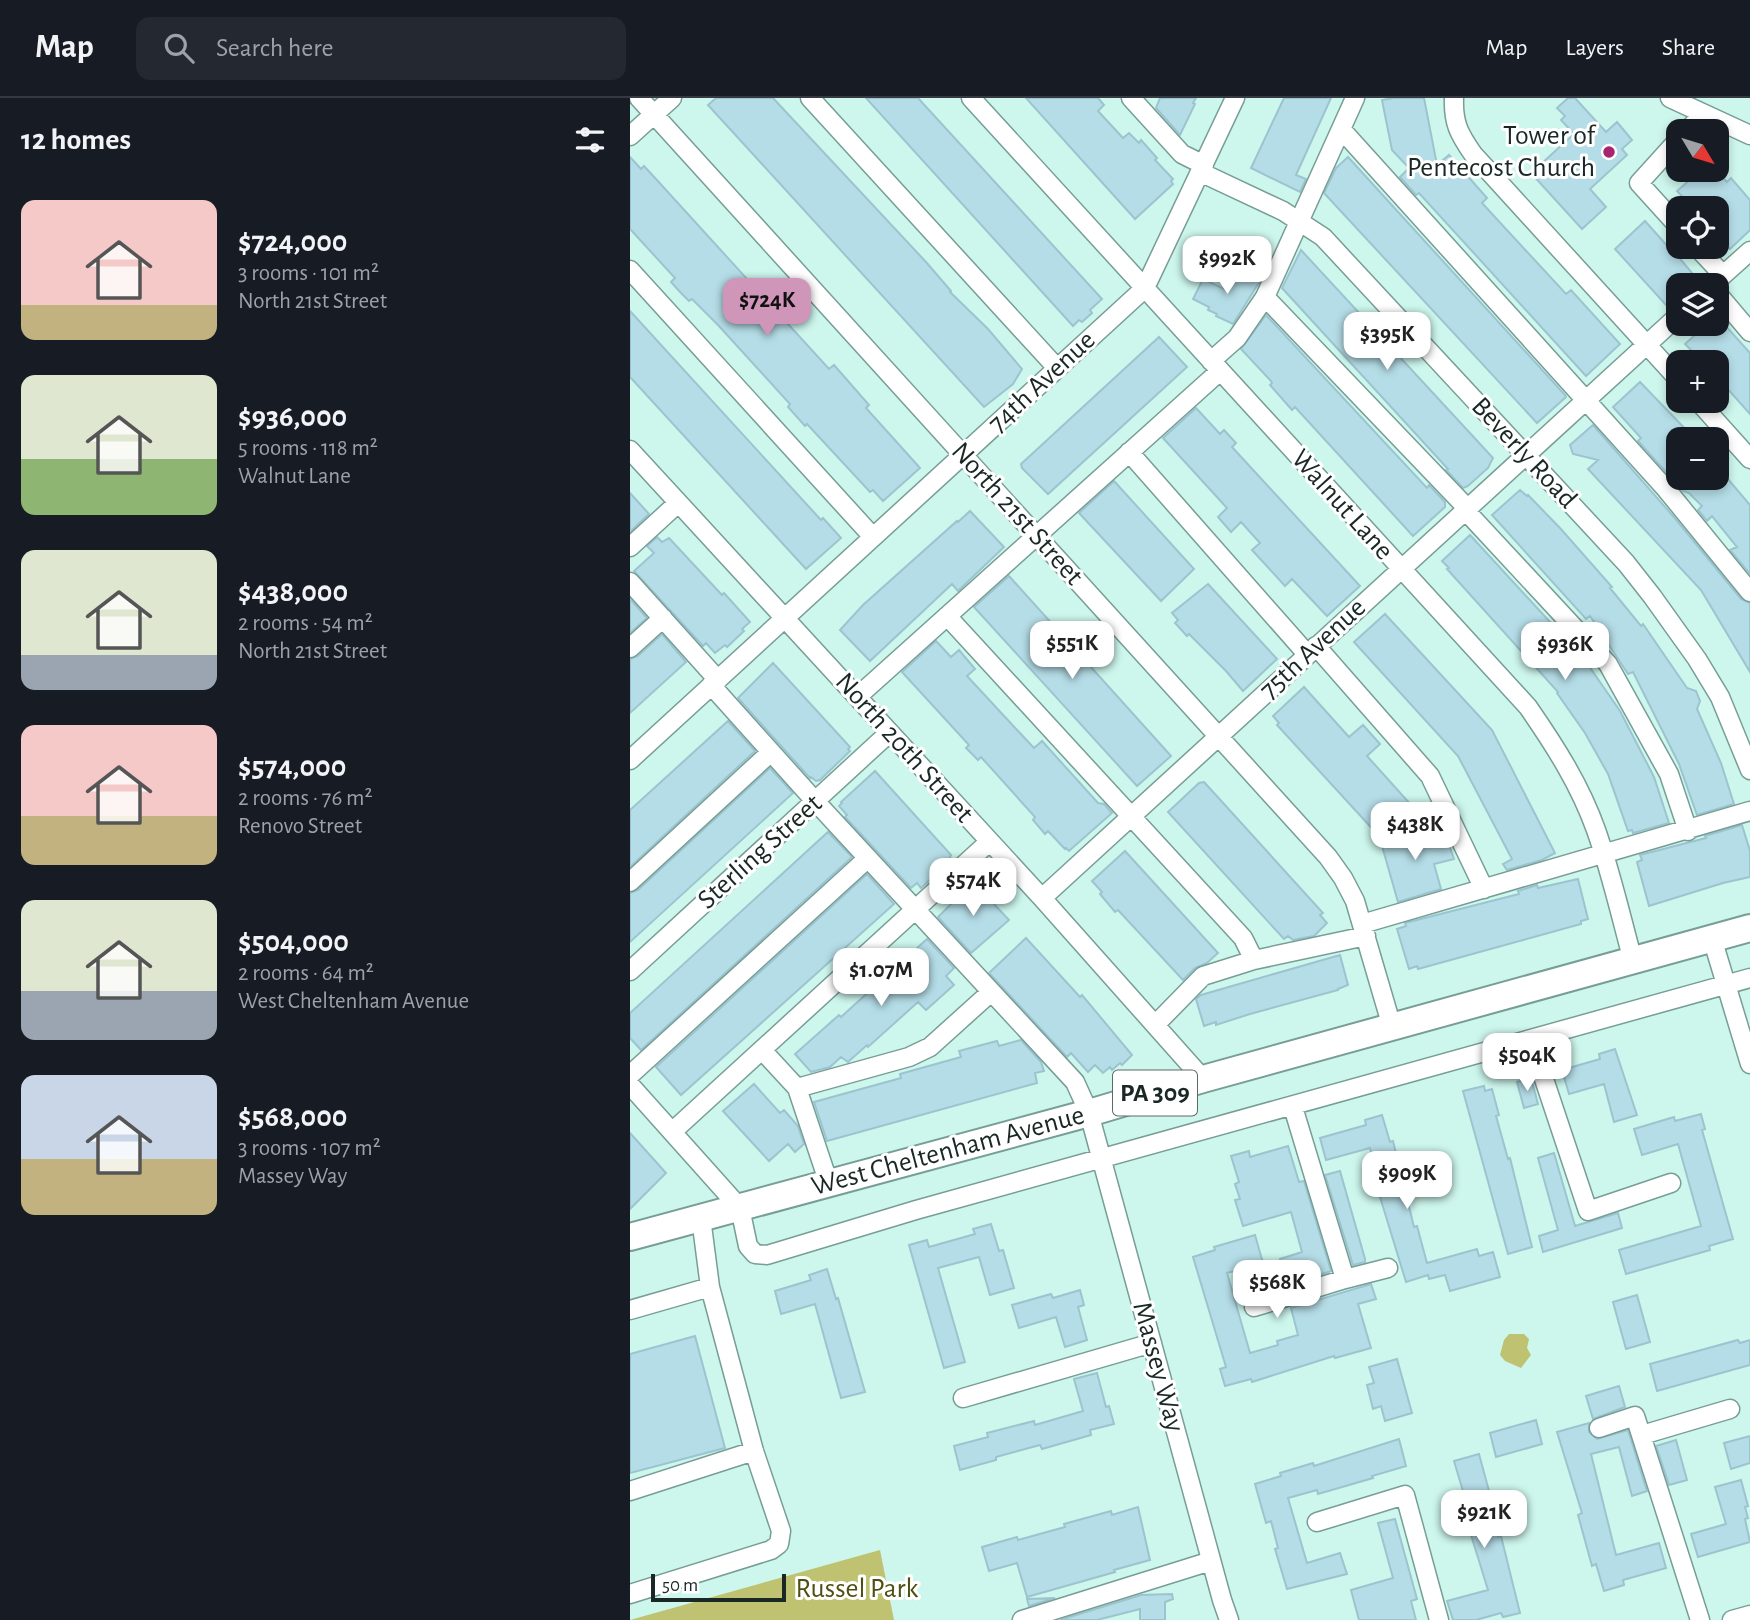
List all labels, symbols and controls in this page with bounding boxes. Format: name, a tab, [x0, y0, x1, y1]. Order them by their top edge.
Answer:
search box	[136, 17, 626, 80]
icon: search	[160, 29, 198, 67]
text: Map	[35, 31, 94, 64]
text: Search here	[216, 35, 334, 61]
text: Map	[1485, 36, 1527, 60]
text: Layers	[1565, 36, 1624, 60]
text: Share	[1662, 36, 1715, 60]
north arrow	[1666, 119, 1729, 182]
map controls	[1666, 119, 1729, 490]
icon: filters	[571, 121, 609, 159]
place label: Tower of Pentecost Church	[1407, 122, 1597, 182]
text: 12 homes	[21, 125, 131, 155]
marker: Tower of Pentecost Church	[1601, 144, 1617, 160]
button: locate	[1666, 196, 1729, 259]
text: $724,000	[238, 227, 347, 257]
icon: home	[77, 228, 161, 312]
pin: $992K	[1178, 236, 1276, 296]
text: $992K	[1199, 247, 1255, 270]
text: 3 rooms · 101 m²	[238, 262, 379, 285]
button: layers	[1666, 273, 1729, 336]
pin: $724K	[718, 278, 816, 338]
text: $724K	[739, 289, 795, 312]
text: North 21st Street	[238, 290, 387, 313]
pin: $395K	[1338, 313, 1436, 372]
text: $395K	[1360, 323, 1414, 346]
street label: 74th Avenue	[983, 326, 1101, 438]
button: +	[1666, 350, 1729, 413]
street label: Beverly Road	[1466, 392, 1582, 514]
text: $936,000	[238, 402, 347, 432]
icon: home	[77, 403, 161, 487]
button: −	[1666, 427, 1729, 490]
text: 5 rooms · 118 m²	[238, 437, 378, 460]
street label: North 21st Street	[946, 437, 1088, 591]
street label: Walnut Lane	[1286, 445, 1398, 565]
text: Walnut Lane	[238, 465, 351, 488]
text: $438,000	[238, 577, 348, 607]
icon: home	[77, 578, 161, 662]
street label: 75th Avenue	[1255, 593, 1371, 705]
text: 2 rooms · 54 m²	[238, 612, 373, 635]
pin: $551K	[1023, 622, 1121, 681]
pin: $936K	[1516, 622, 1614, 682]
text: $551K	[1046, 632, 1098, 655]
text: $936K	[1537, 633, 1593, 656]
text: North 21st Street	[238, 640, 387, 663]
street label: North 20th Street	[830, 668, 978, 828]
text: $574,000	[238, 752, 346, 782]
icon: home	[77, 753, 161, 837]
text: 2 rooms · 76 m²	[238, 787, 372, 810]
street label: Sterling Street	[693, 789, 827, 915]
pin: $438K	[1366, 802, 1464, 862]
text: $438K	[1387, 813, 1443, 836]
text: Renovo Street	[238, 815, 362, 838]
pin: $574K	[924, 858, 1022, 918]
text: $574K	[945, 869, 1001, 892]
text: $504,000	[238, 927, 349, 957]
icon: home	[77, 928, 161, 1012]
pin: $1.07M	[824, 948, 938, 1008]
text: $1.07M	[849, 959, 913, 982]
text: 2 rooms · 64 m²	[238, 962, 374, 985]
text: West Cheltenham Avenue	[238, 990, 469, 1013]
pin: $504K	[1478, 1034, 1576, 1093]
text: $504K	[1498, 1044, 1556, 1067]
road number: PA 309	[1113, 1070, 1197, 1116]
street label: West Cheltenham Avenue	[809, 1101, 1087, 1201]
text: $568,000	[238, 1102, 348, 1132]
icon: home	[77, 1103, 161, 1187]
text: 3 rooms · 107 m²	[238, 1137, 381, 1160]
pin: $909K	[1358, 1152, 1456, 1211]
text: $909K	[1378, 1162, 1436, 1185]
text: Massey Way	[238, 1165, 347, 1188]
pin: $568K	[1228, 1260, 1326, 1320]
text: $568K	[1249, 1271, 1305, 1294]
street label: Massey Way	[1127, 1299, 1189, 1435]
pin: $921K	[1435, 1490, 1533, 1550]
text: $921K	[1457, 1501, 1511, 1524]
scale bar	[651, 1571, 786, 1603]
park label: Russel Park	[796, 1575, 919, 1603]
text: 50 m	[662, 1576, 698, 1595]

